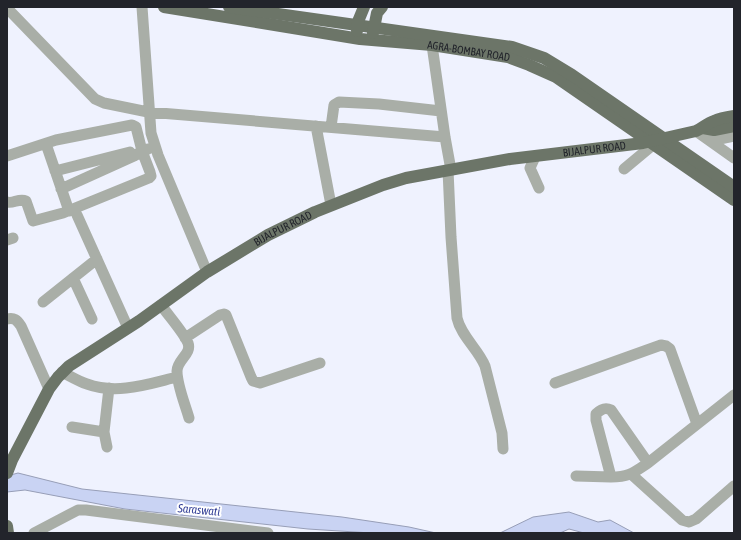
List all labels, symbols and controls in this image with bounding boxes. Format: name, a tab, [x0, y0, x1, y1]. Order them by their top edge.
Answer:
street label: AGRA-BOMBAY ROAD	[427, 39, 511, 63]
street label: BIJALPUR ROAD	[562, 139, 626, 159]
street label: BIJALPUR ROAD	[251, 209, 314, 248]
water label: Saraswati	[176, 501, 221, 519]

